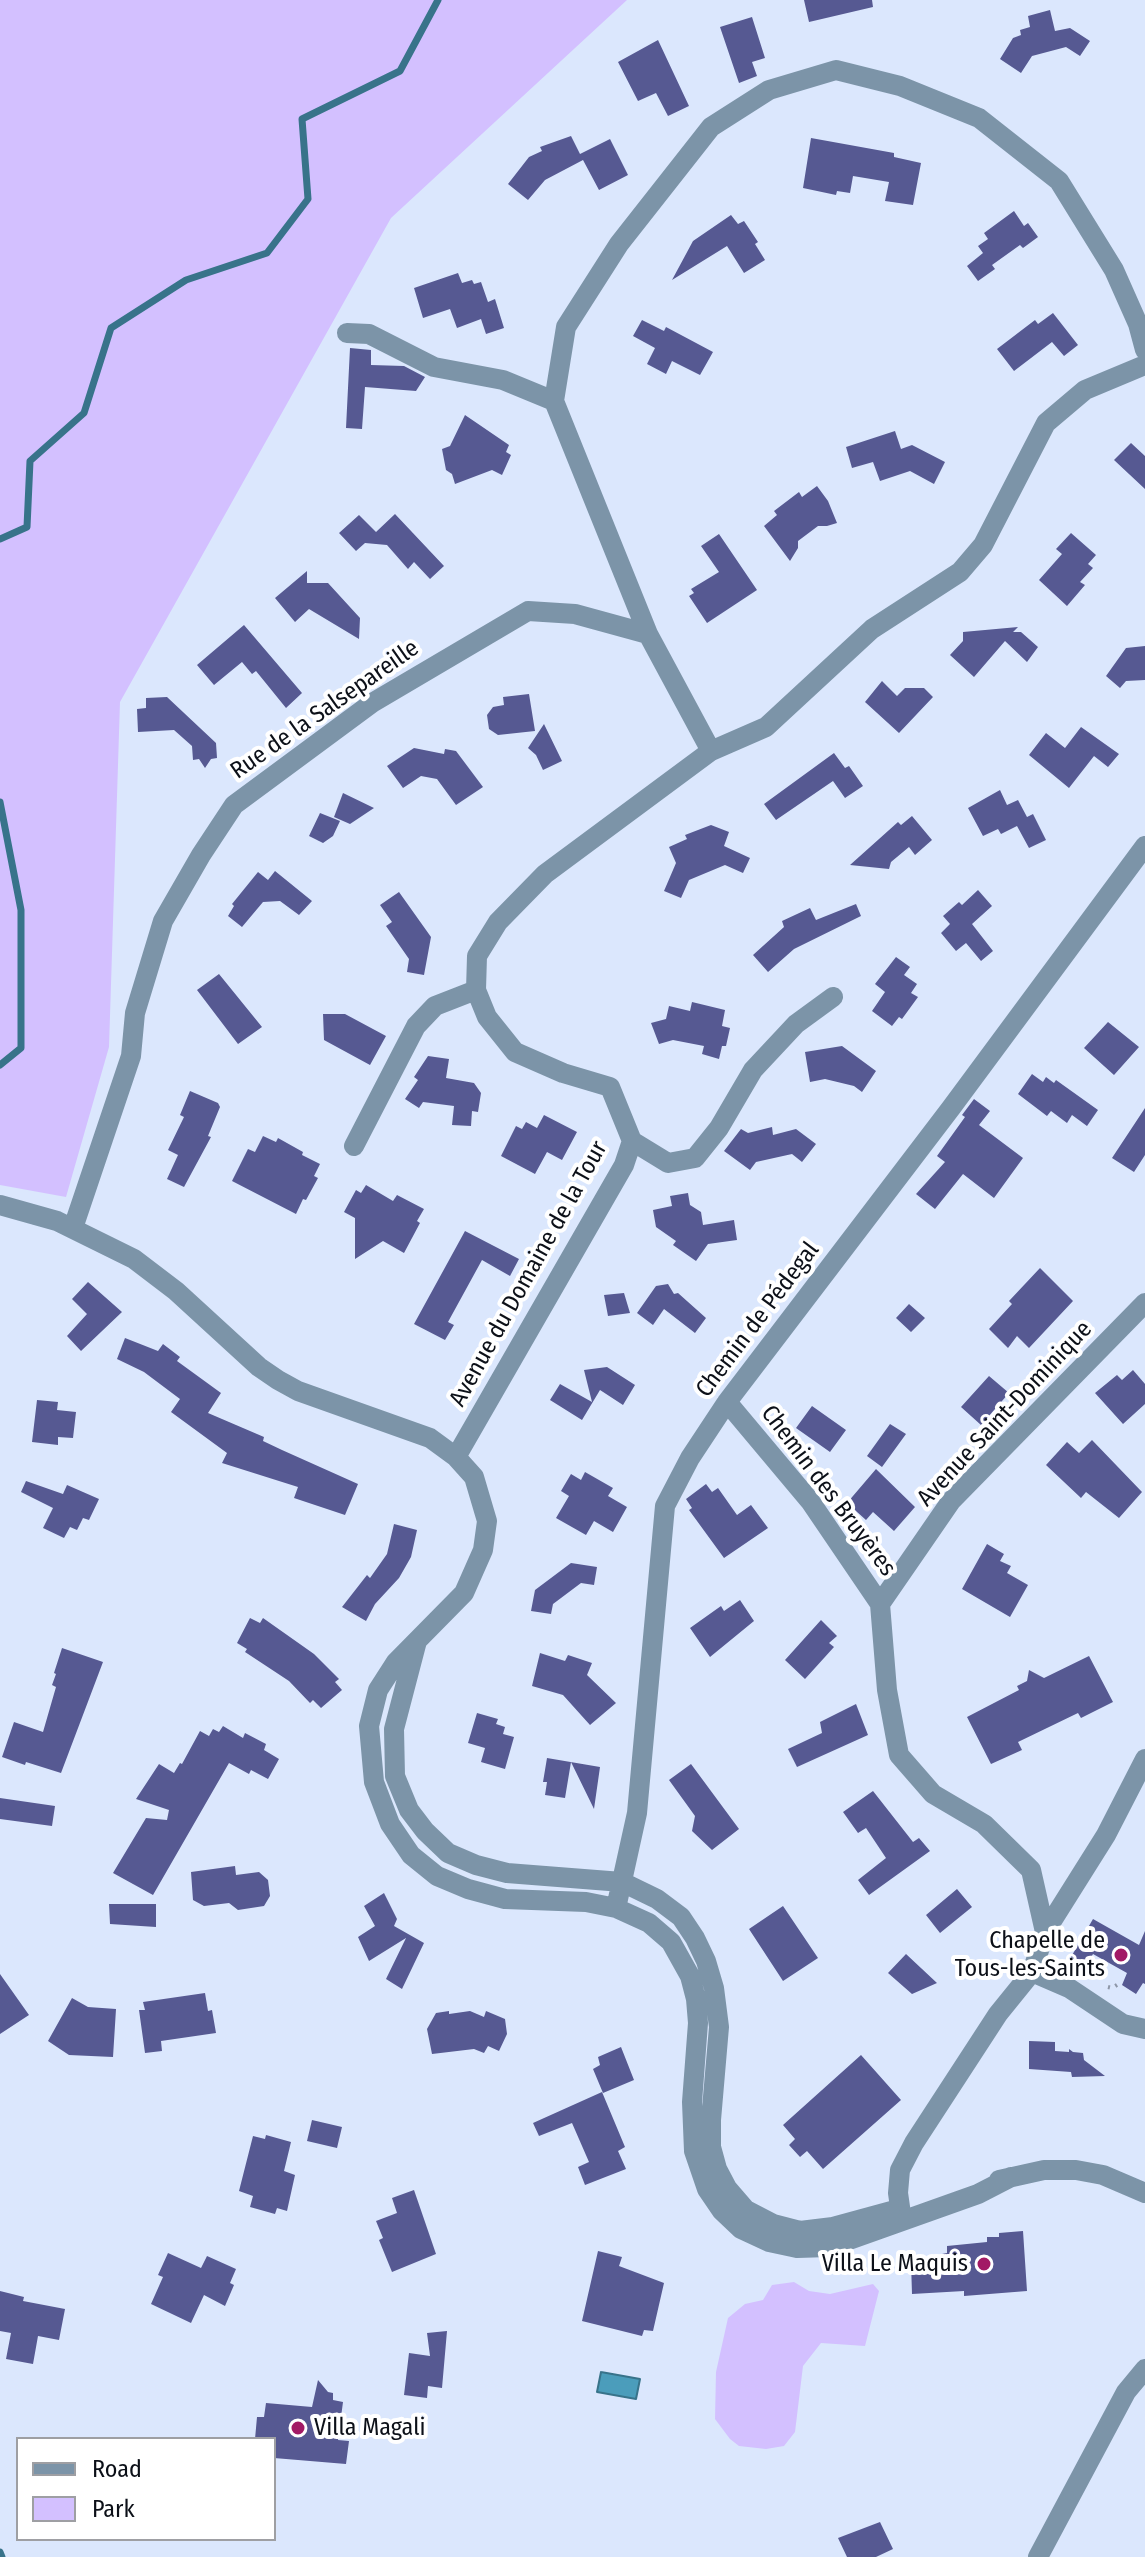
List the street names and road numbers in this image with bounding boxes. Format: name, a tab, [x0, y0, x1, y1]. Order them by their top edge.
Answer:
street label: Rue de la Salsepareille	[225, 634, 425, 786]
street label: Avenue du Domaine de la Tour	[444, 1136, 614, 1412]
street label: Chemin de Pédegal	[690, 1237, 826, 1403]
street label: Avenue Saint-Dominique	[912, 1315, 1098, 1513]
street label: Chemin des Bruyères	[754, 1400, 902, 1582]

